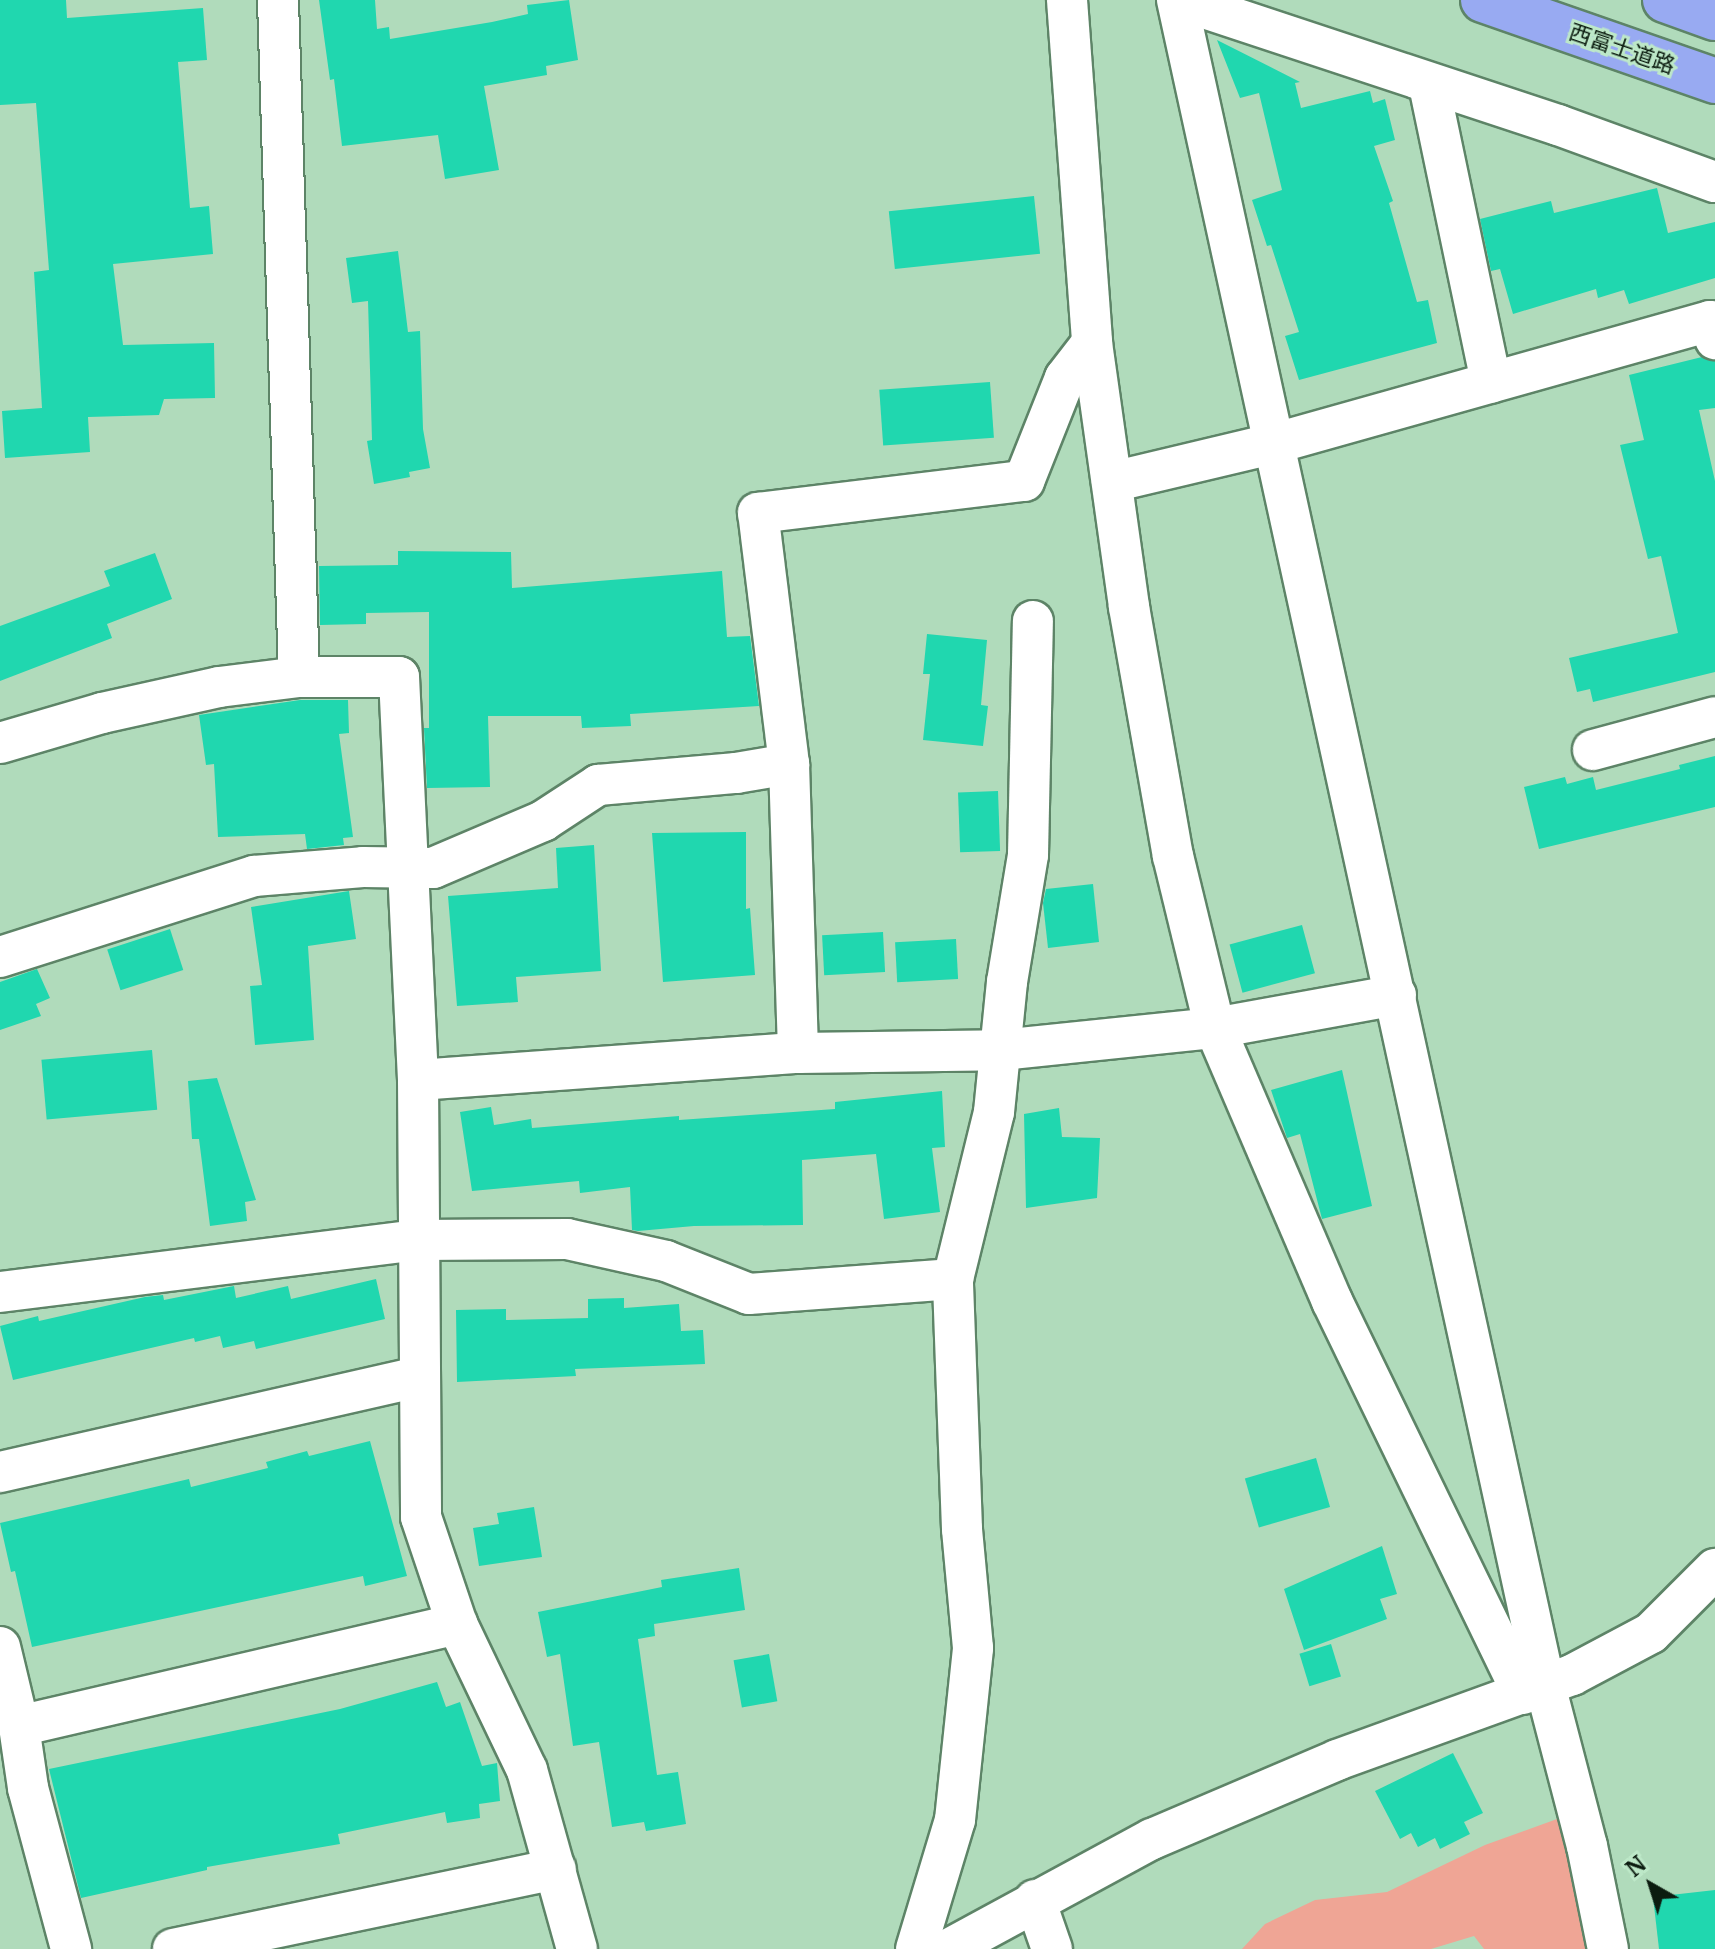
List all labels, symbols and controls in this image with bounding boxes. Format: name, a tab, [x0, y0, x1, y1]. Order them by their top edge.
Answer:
street label: 西富士道路	[1566, 19, 1678, 79]
north arrow	[1611, 1845, 1691, 1925]
text: N	[1620, 1850, 1651, 1883]

